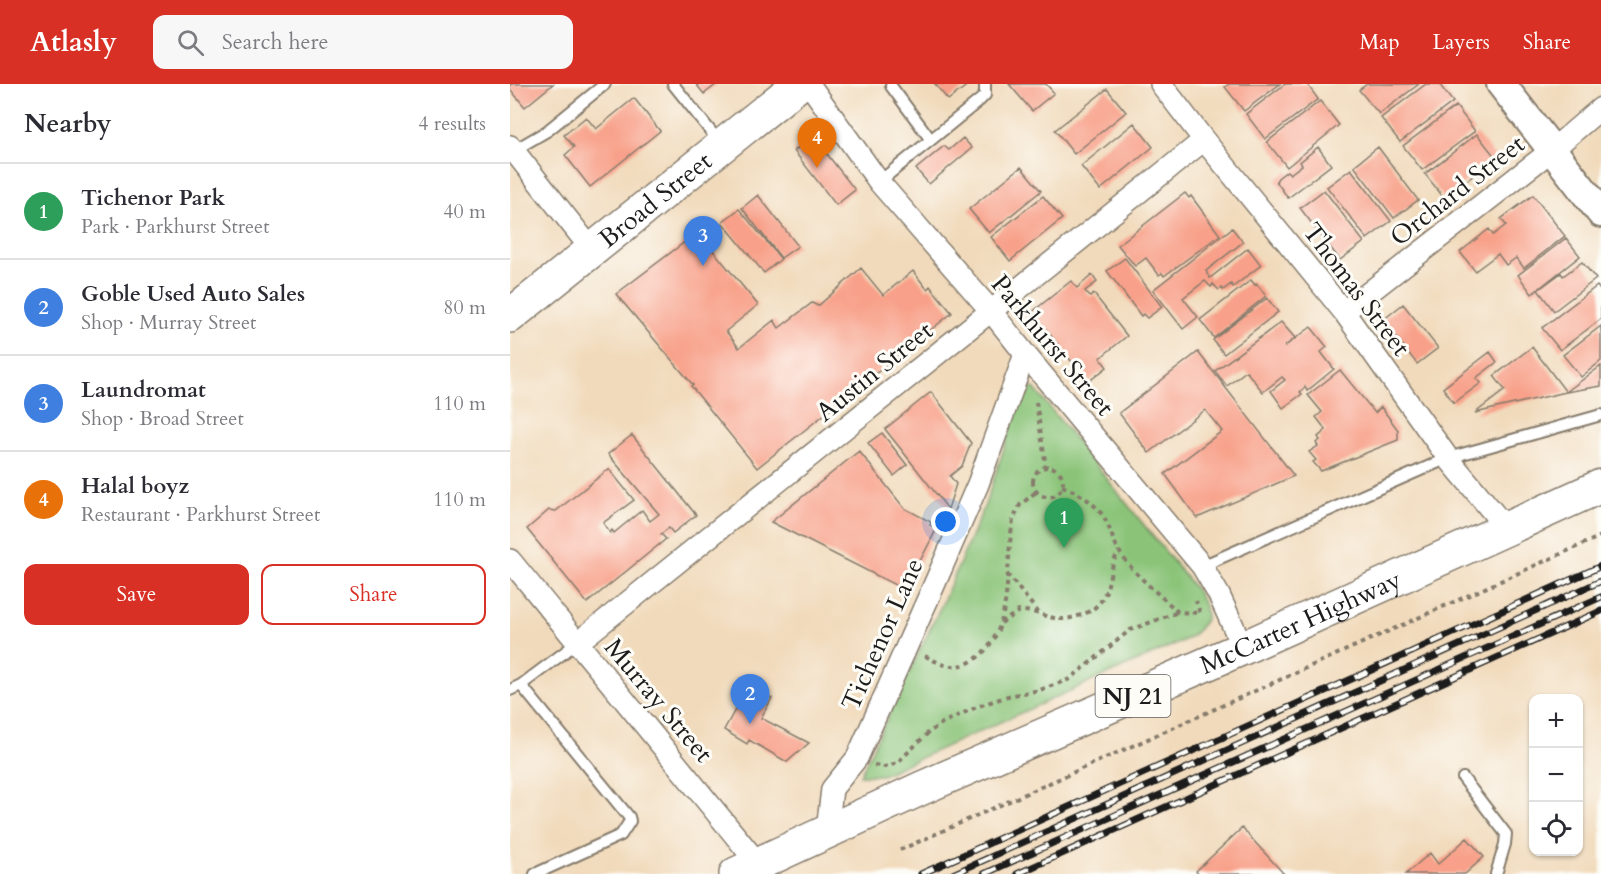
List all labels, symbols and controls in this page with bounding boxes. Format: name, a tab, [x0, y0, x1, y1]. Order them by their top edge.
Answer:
search box	[153, 15, 573, 69]
text: Atlasly	[30, 23, 117, 61]
icon: search	[174, 26, 207, 59]
text: Search here	[222, 27, 328, 57]
text: Map	[1360, 28, 1400, 57]
text: Layers	[1433, 28, 1490, 57]
text: Share	[1523, 28, 1571, 57]
text: Nearby	[24, 106, 112, 141]
text: 4 results	[418, 110, 486, 137]
pin: 4	[798, 118, 836, 168]
street label: Orchard Street	[1383, 127, 1532, 254]
street label: Broad Street	[591, 144, 719, 256]
text: Tichenor Park	[81, 183, 225, 213]
text: 1	[38, 198, 49, 225]
text: 40 m	[443, 198, 486, 225]
text: Park · Parkhurst Street	[81, 213, 270, 240]
street label: Thomas Street	[1295, 215, 1418, 363]
pin: 3	[684, 216, 722, 266]
street label: Parkhurst Street	[983, 267, 1122, 423]
text: Goble Used Auto Sales	[81, 279, 305, 309]
text: 2	[38, 294, 49, 321]
text: 80 m	[443, 294, 486, 321]
text: Shop · Murray Street	[81, 309, 256, 336]
street label: Austin Street	[808, 313, 940, 429]
text: Laundromat	[81, 375, 206, 405]
text: 3	[38, 390, 49, 417]
text: 110 m	[433, 390, 486, 417]
text: Shop · Broad Street	[81, 405, 244, 432]
text: Halal boyz	[81, 471, 189, 501]
text: 4	[38, 486, 49, 513]
text: 110 m	[433, 486, 486, 513]
pin: 1	[1044, 498, 1084, 548]
text: Restaurant · Parkhurst Street	[81, 501, 320, 528]
your location	[931, 507, 960, 536]
street label: Tichenor Lane	[833, 553, 932, 716]
street label: McCarter Highway	[1194, 562, 1407, 683]
button: Save	[24, 564, 249, 625]
button: Share	[261, 564, 486, 625]
street label: Murray Street	[596, 631, 721, 770]
pin: 2	[730, 674, 770, 724]
road number: NJ 21	[1096, 675, 1170, 717]
map controls	[1529, 694, 1583, 856]
button: +	[1529, 694, 1583, 748]
button: −	[1529, 748, 1583, 802]
button: locate	[1529, 802, 1583, 856]

